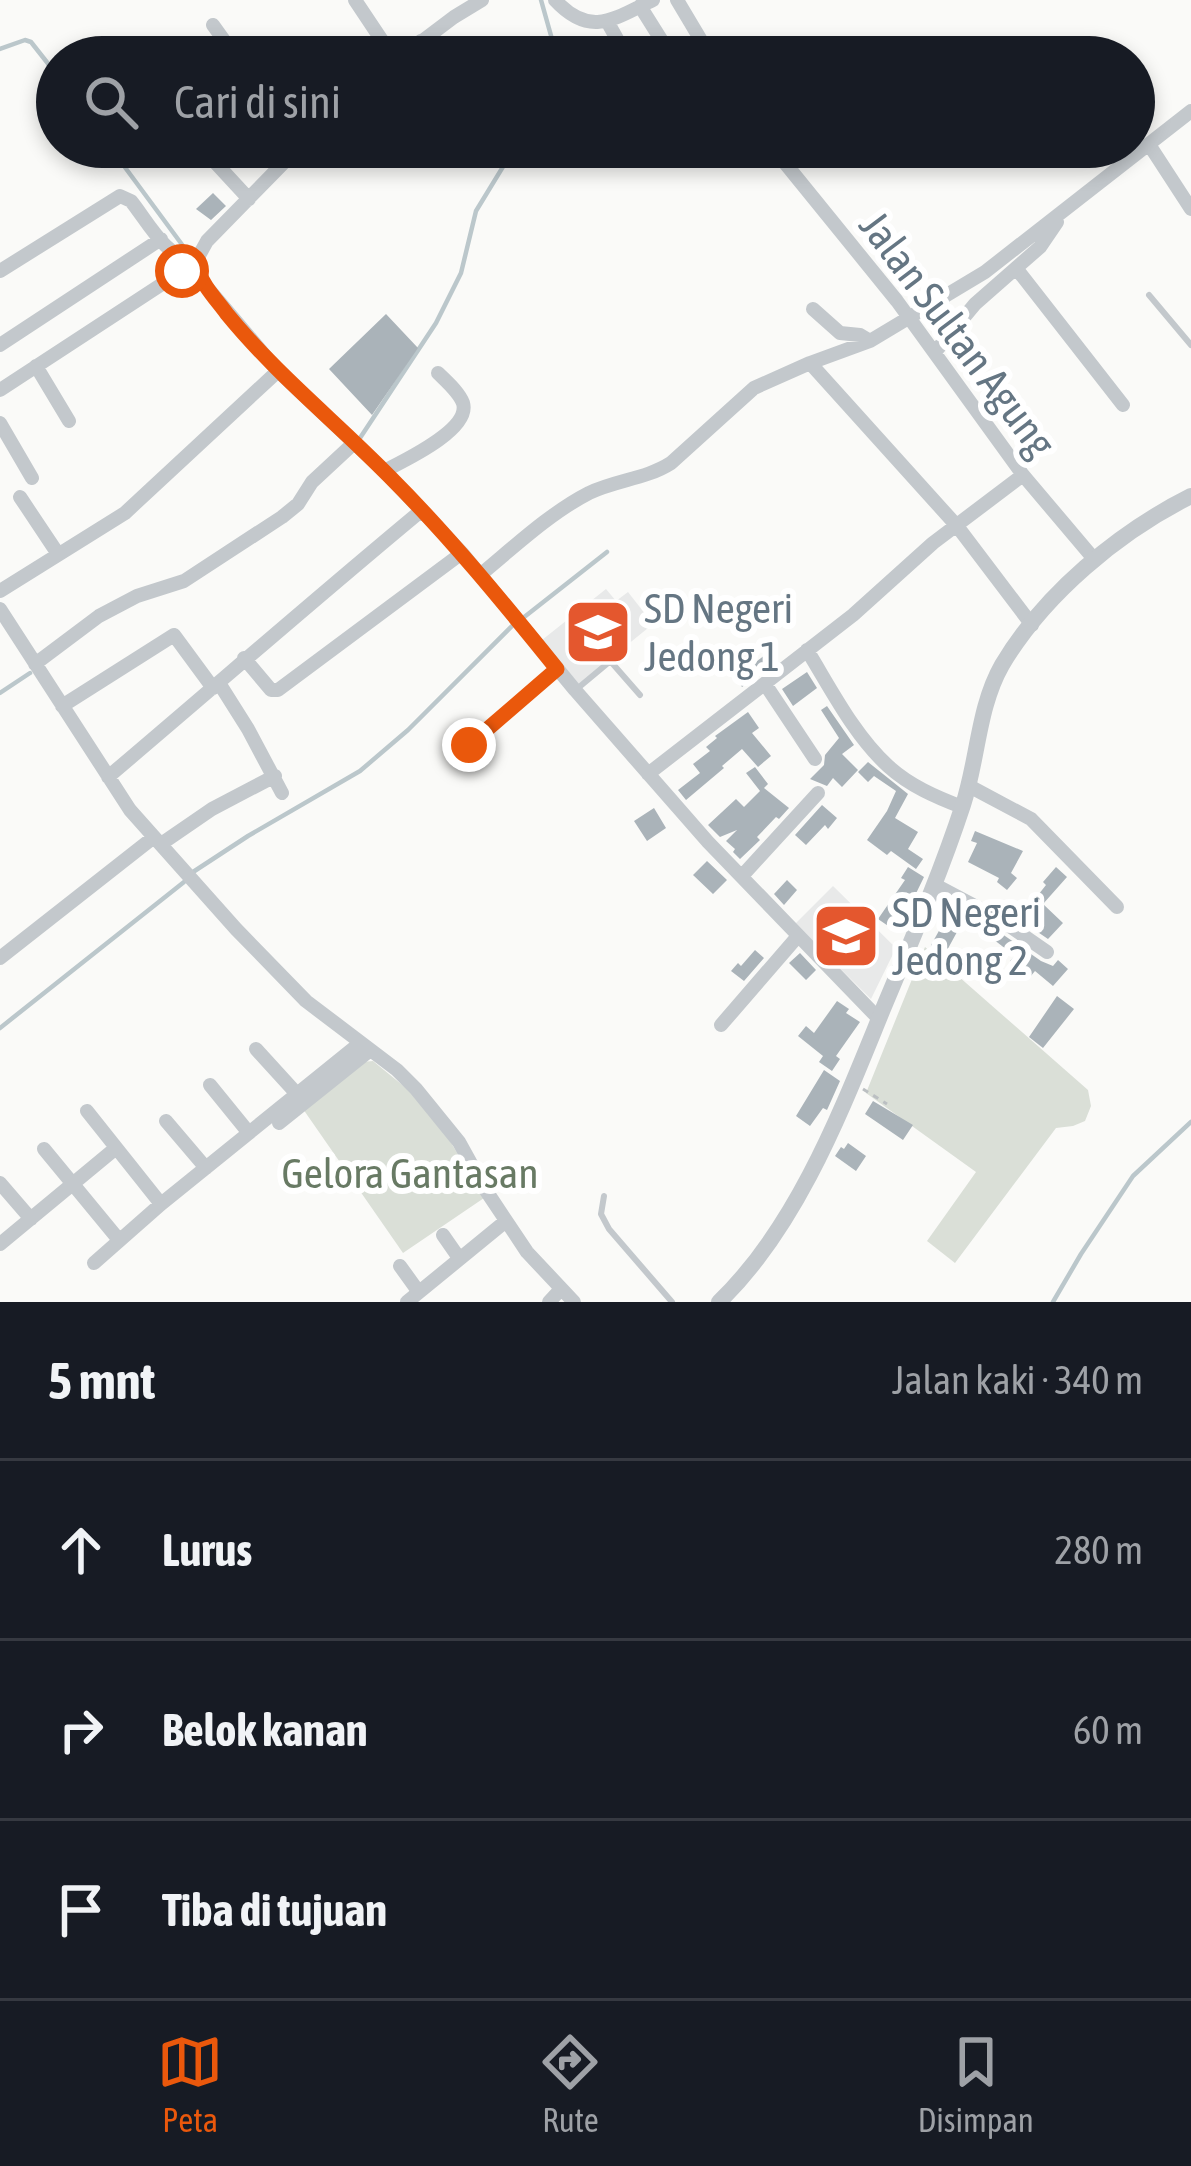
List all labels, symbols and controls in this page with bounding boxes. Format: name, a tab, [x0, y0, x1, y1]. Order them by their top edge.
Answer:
search box	[36, 36, 1155, 168]
icon: search	[78, 69, 144, 135]
text: Cari di sini	[174, 76, 341, 128]
street label: Jalan Sultan Agung	[850, 202, 1066, 466]
route start	[155, 244, 209, 298]
place label: SD Negeri Jedong 1	[644, 584, 793, 680]
school or university icon: SD Negeri Jedong 1	[563, 597, 633, 667]
route end	[442, 718, 496, 772]
place label: SD Negeri Jedong 2	[892, 888, 1041, 984]
school or university icon: SD Negeri Jedong 2	[811, 901, 881, 971]
park label: Gelora Gantasan	[281, 1149, 539, 1197]
text: 5 mnt	[48, 1351, 155, 1410]
text: Jalan kaki · 340 m	[892, 1358, 1143, 1402]
icon: ahead	[48, 1517, 114, 1583]
text: Lurus	[162, 1524, 252, 1576]
text: 280 m	[1055, 1528, 1143, 1572]
icon: right	[48, 1697, 114, 1763]
text: Belok kanan	[162, 1704, 368, 1756]
text: 60 m	[1073, 1708, 1143, 1752]
icon: arrive	[48, 1877, 114, 1943]
text: Tiba di tujuan	[162, 1884, 387, 1936]
tab: Peta	[157, 2029, 223, 2139]
tab: Rute	[537, 2029, 603, 2139]
tab: Disimpan	[918, 2029, 1034, 2139]

